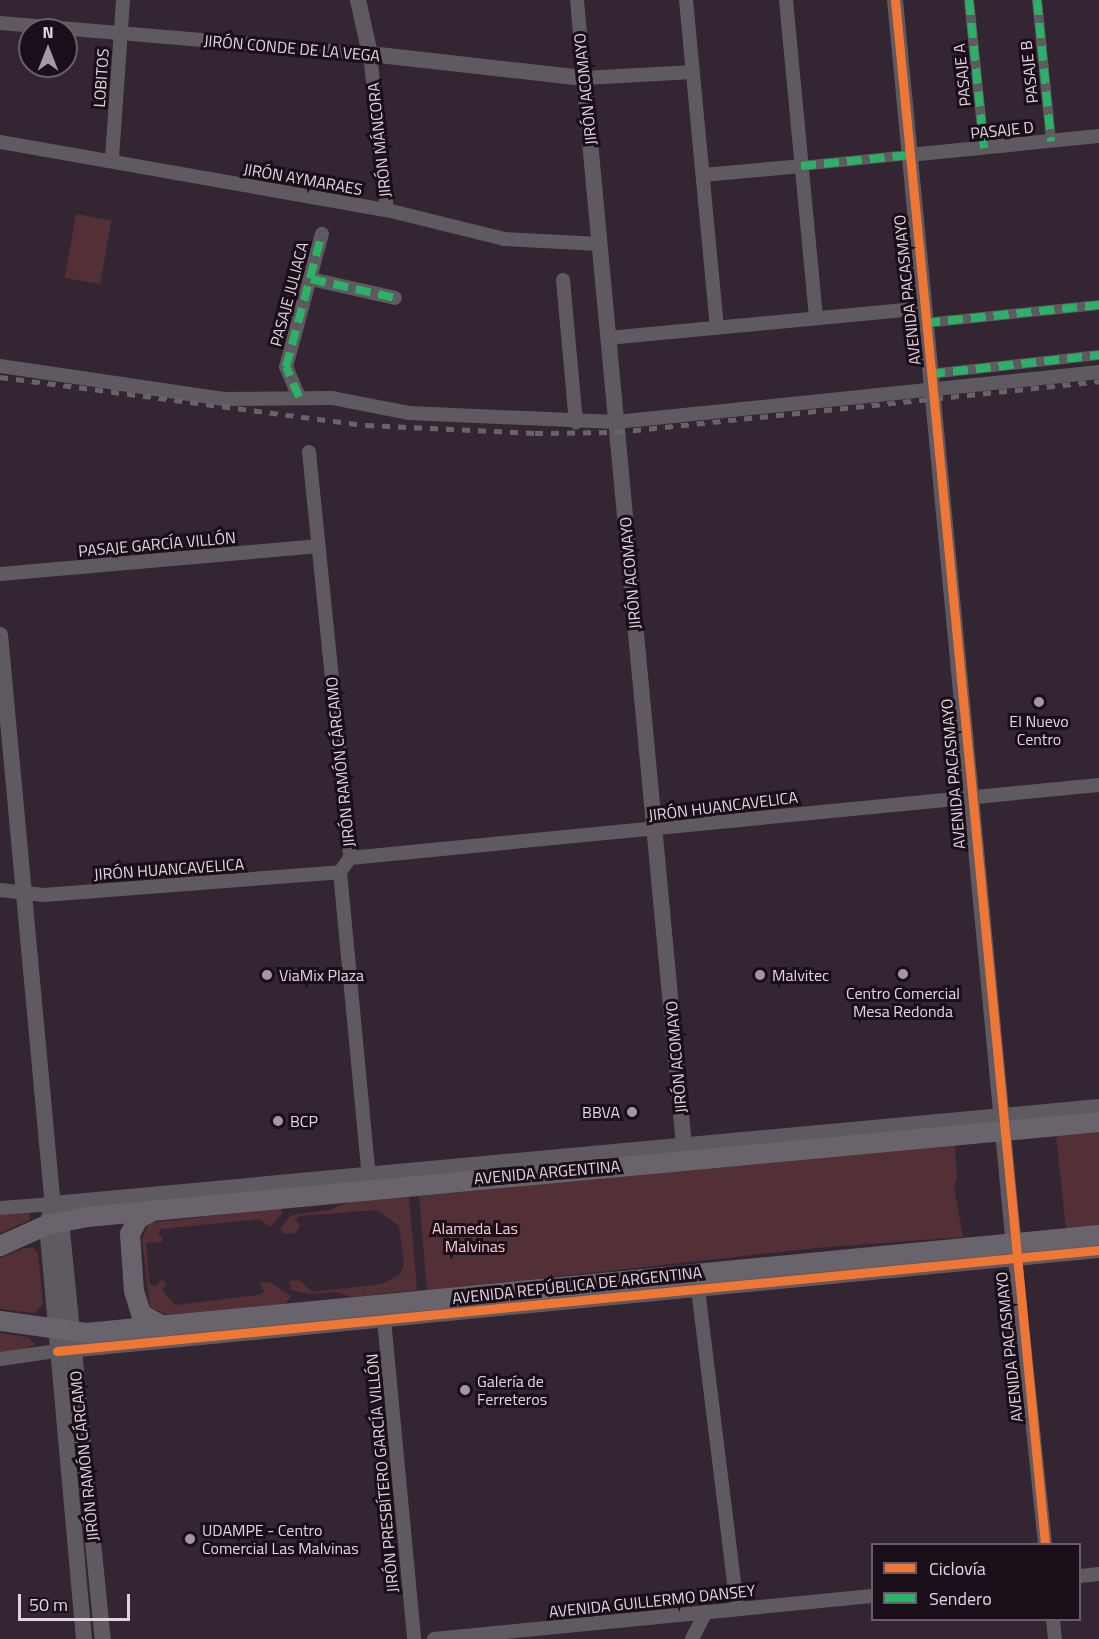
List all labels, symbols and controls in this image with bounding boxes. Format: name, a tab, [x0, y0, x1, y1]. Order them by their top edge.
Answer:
north arrow	[18, 18, 78, 78]
text: N	[42, 20, 54, 44]
street label: JIRÓN CONDE DE LA VEGA	[203, 31, 381, 65]
street label: JIRÓN ACOMAYO	[570, 32, 600, 146]
street label: PASAJE B	[1016, 40, 1042, 104]
street label: PASAJE A	[949, 43, 975, 107]
street label: LOBITOS	[89, 48, 113, 108]
street label: JIRÓN MÁNCORA	[363, 82, 395, 198]
street label: PASAJE D	[969, 117, 1035, 143]
street label: JIRÓN AYMARAES	[242, 159, 364, 199]
street label: AVENIDA PACASMAYO	[890, 214, 924, 366]
street label: PASAJE JULIACA	[266, 240, 312, 348]
street label: JIRÓN ACOMAYO	[616, 516, 644, 630]
street label: PASAJE GARCÍA VILLÓN	[77, 528, 237, 560]
street label: JIRÓN RAMÓN CÁRCAMO	[322, 676, 358, 848]
marker: El Nuevo Centro	[1032, 695, 1046, 709]
street label: AVENIDA PACASMAYO	[937, 698, 969, 850]
place label: El Nuevo Centro	[1009, 711, 1069, 749]
street label: JIRÓN HUANCAVELICA	[647, 787, 799, 825]
street label: JIRÓN HUANCAVELICA	[93, 854, 245, 884]
place label: ViaMix Plaza	[279, 965, 364, 985]
place label: Malvitec	[772, 965, 829, 985]
marker: Centro Comercial Mesa Redonda	[896, 967, 910, 981]
marker: ViaMix Plaza	[260, 968, 274, 982]
marker: Malvitec	[753, 968, 767, 982]
place label: Centro Comercial Mesa Redonda	[846, 983, 960, 1021]
street label: JIRÓN ACOMAYO	[662, 1000, 690, 1114]
place label: BBVA	[582, 1102, 620, 1122]
marker: BBVA	[625, 1105, 639, 1119]
place label: BCP	[290, 1111, 318, 1131]
marker: BCP	[271, 1114, 285, 1128]
street label: AVENIDA ARGENTINA	[473, 1156, 621, 1188]
park label: Alameda Las Malvinas	[432, 1218, 518, 1256]
street label: AVENIDA REPÚBLICA DE ARGENTINA	[451, 1262, 703, 1308]
street label: AVENIDA PACASMAYO	[992, 1271, 1026, 1423]
street label: JIRÓN PRESBÍTERO GARCÍA VILLÓN	[362, 1353, 402, 1593]
street label: JIRÓN RAMÓN CÁRCAMO	[66, 1370, 102, 1542]
place label: Galería de Ferreteros	[477, 1371, 547, 1409]
marker: Galería de Ferreteros	[458, 1383, 472, 1397]
place label: UDAMPE - Centro Comercial Las Malvinas	[202, 1520, 359, 1558]
marker: UDAMPE - Centro Comercial Las Malvinas	[183, 1532, 197, 1546]
legend	[871, 1543, 1081, 1621]
text: Ciclovía	[929, 1555, 986, 1582]
street label: AVENIDA GUILLERMO DANSEY	[548, 1581, 756, 1621]
scale bar	[21, 1582, 134, 1620]
text: Sendero	[929, 1585, 992, 1612]
text: 50 m	[29, 1591, 68, 1618]

